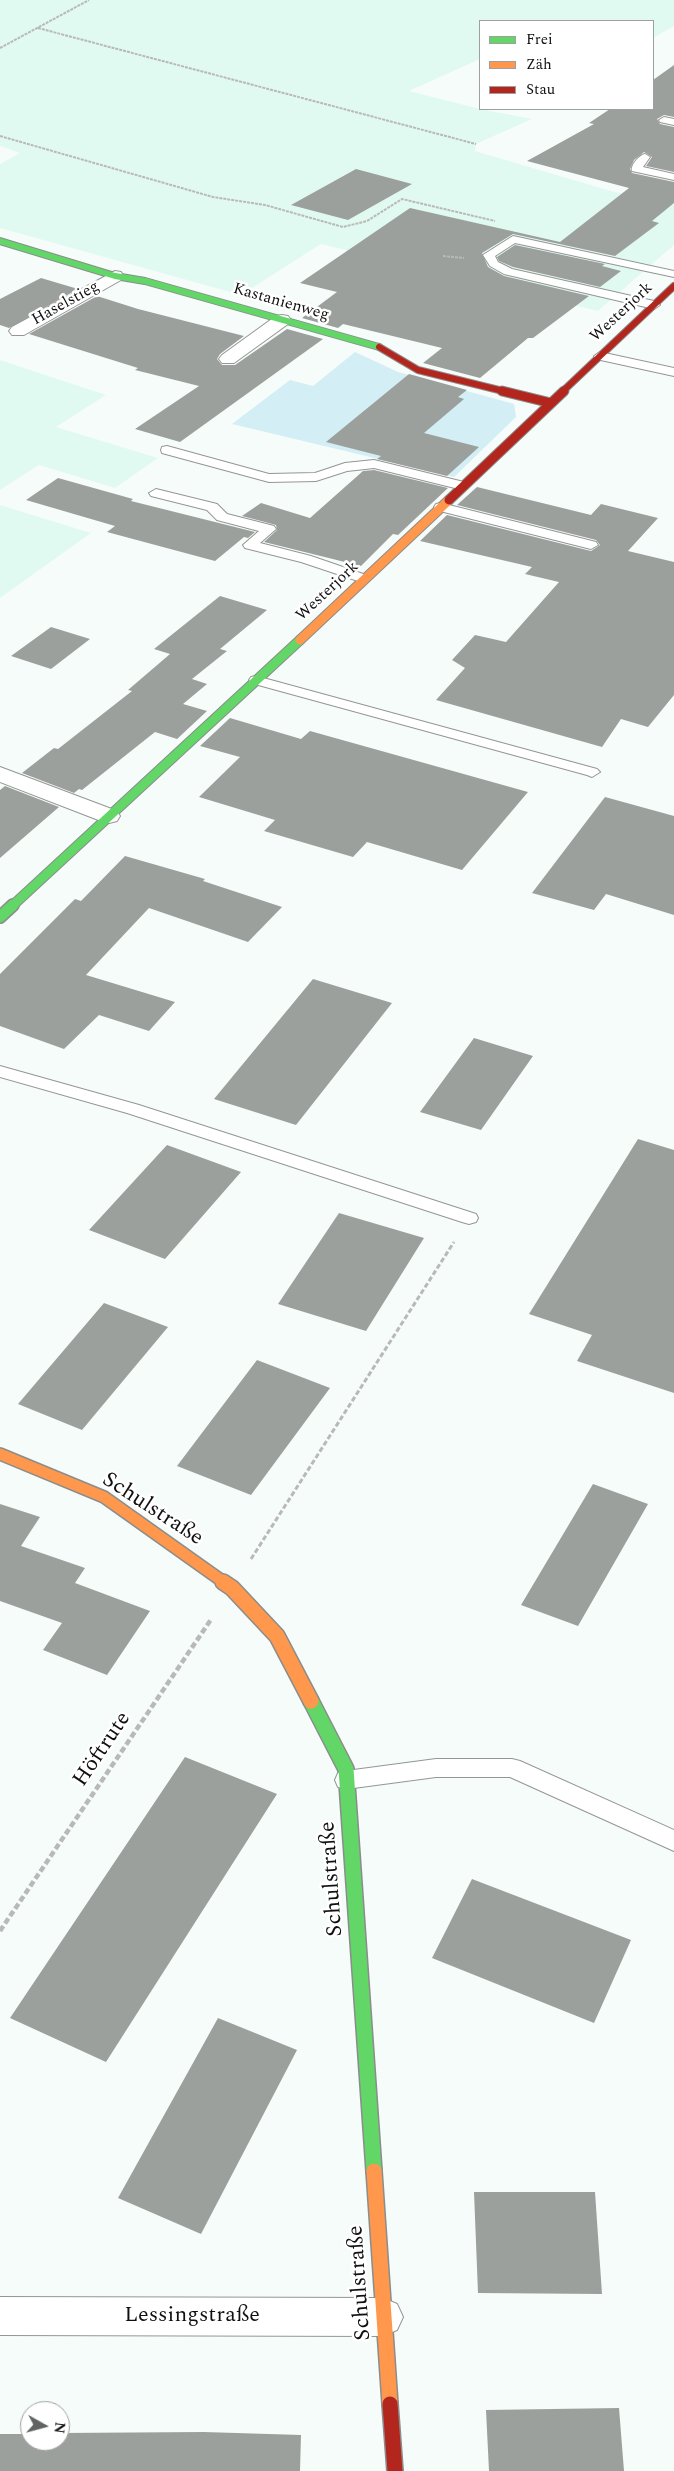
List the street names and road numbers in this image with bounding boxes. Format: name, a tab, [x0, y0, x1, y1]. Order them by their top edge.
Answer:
street label: Haselstieg	[29, 278, 103, 330]
street label: Westerjork	[587, 279, 657, 347]
street label: Kastanienweg	[231, 280, 331, 326]
street label: Westerjork	[293, 558, 363, 626]
street label: Schulstraße	[97, 1468, 207, 1552]
street label: Höftrute	[68, 1707, 138, 1793]
street label: Schulstraße	[316, 1821, 350, 1937]
street label: Schulstraße	[344, 2225, 378, 2341]
street label: Lessingstraße	[124, 2304, 260, 2330]

